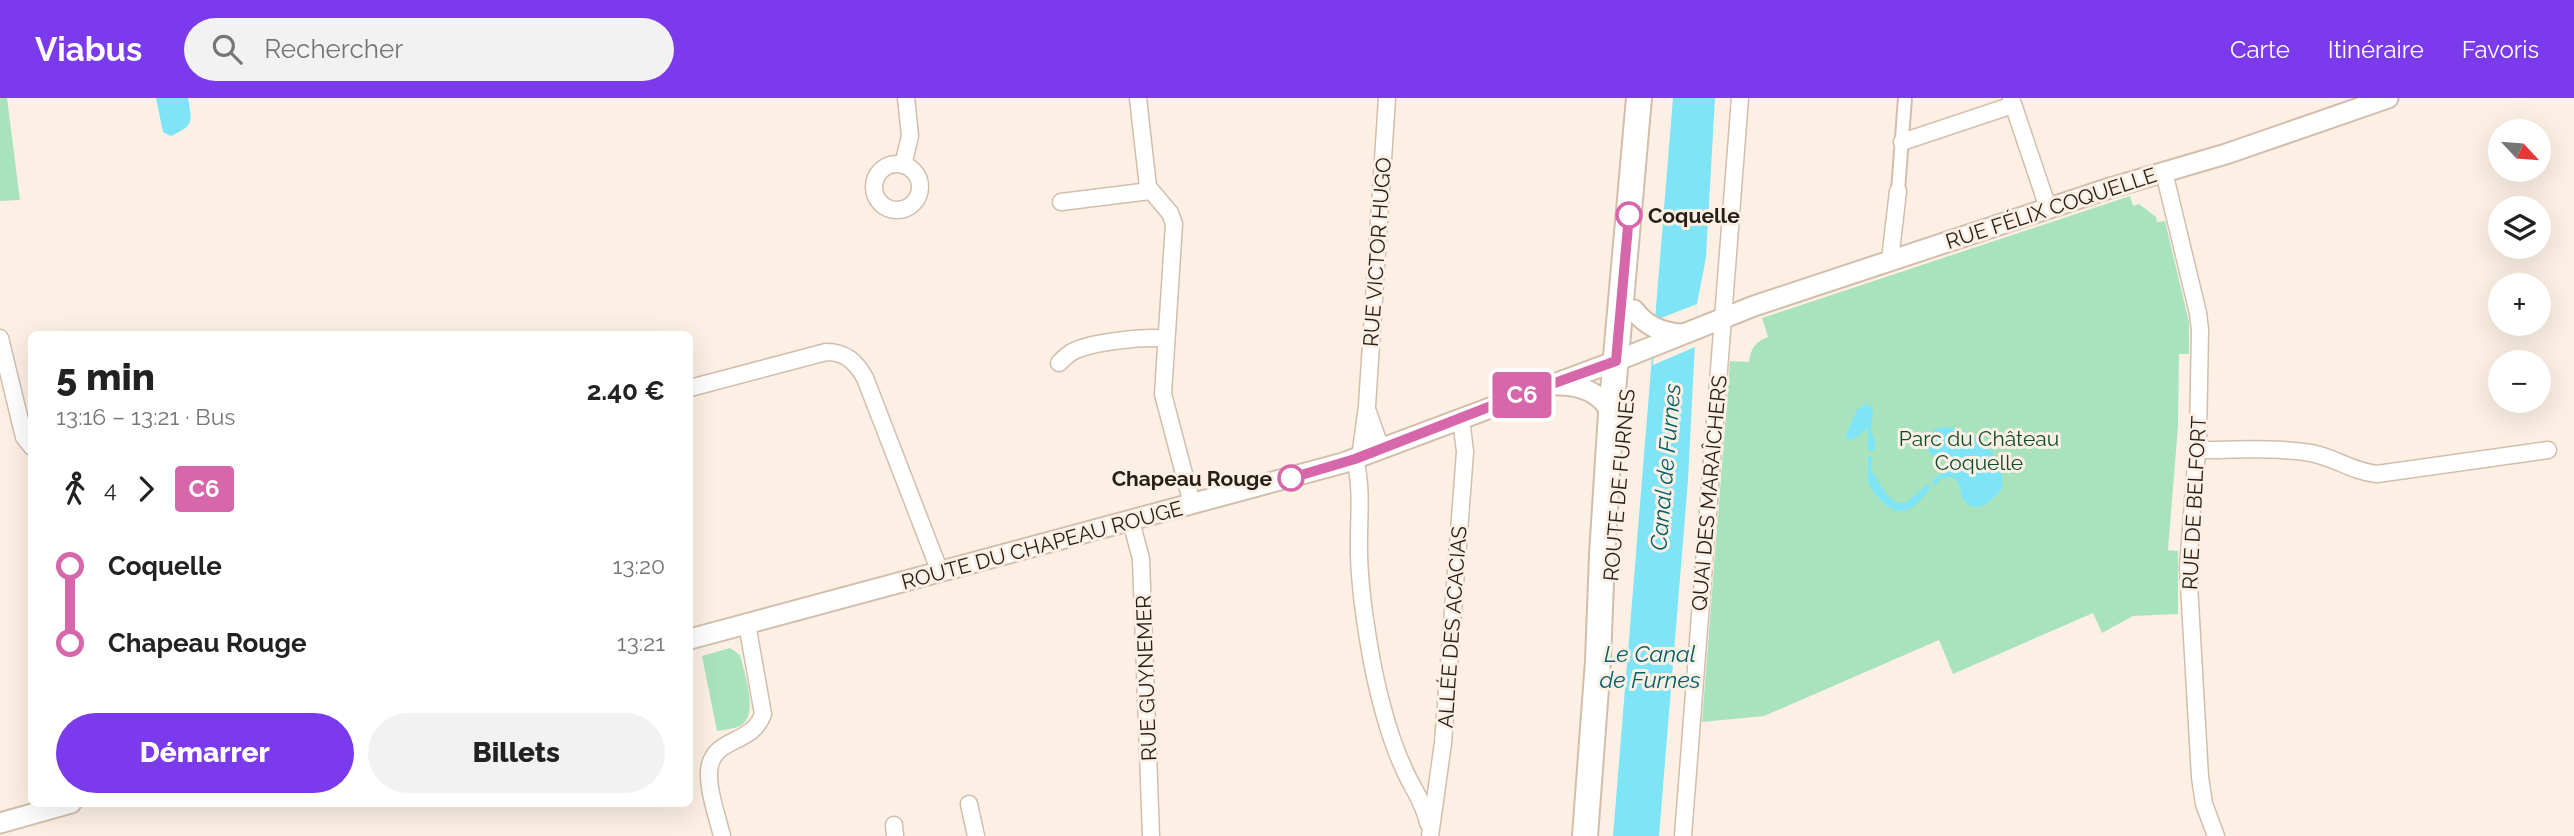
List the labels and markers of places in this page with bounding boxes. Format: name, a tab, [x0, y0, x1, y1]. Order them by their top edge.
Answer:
marker: Coquelle	[1616, 202, 1642, 228]
place label: Coquelle	[1648, 203, 1740, 228]
marker: Chapeau Rouge	[1278, 465, 1304, 491]
place label: Chapeau Rouge	[1112, 466, 1272, 491]

